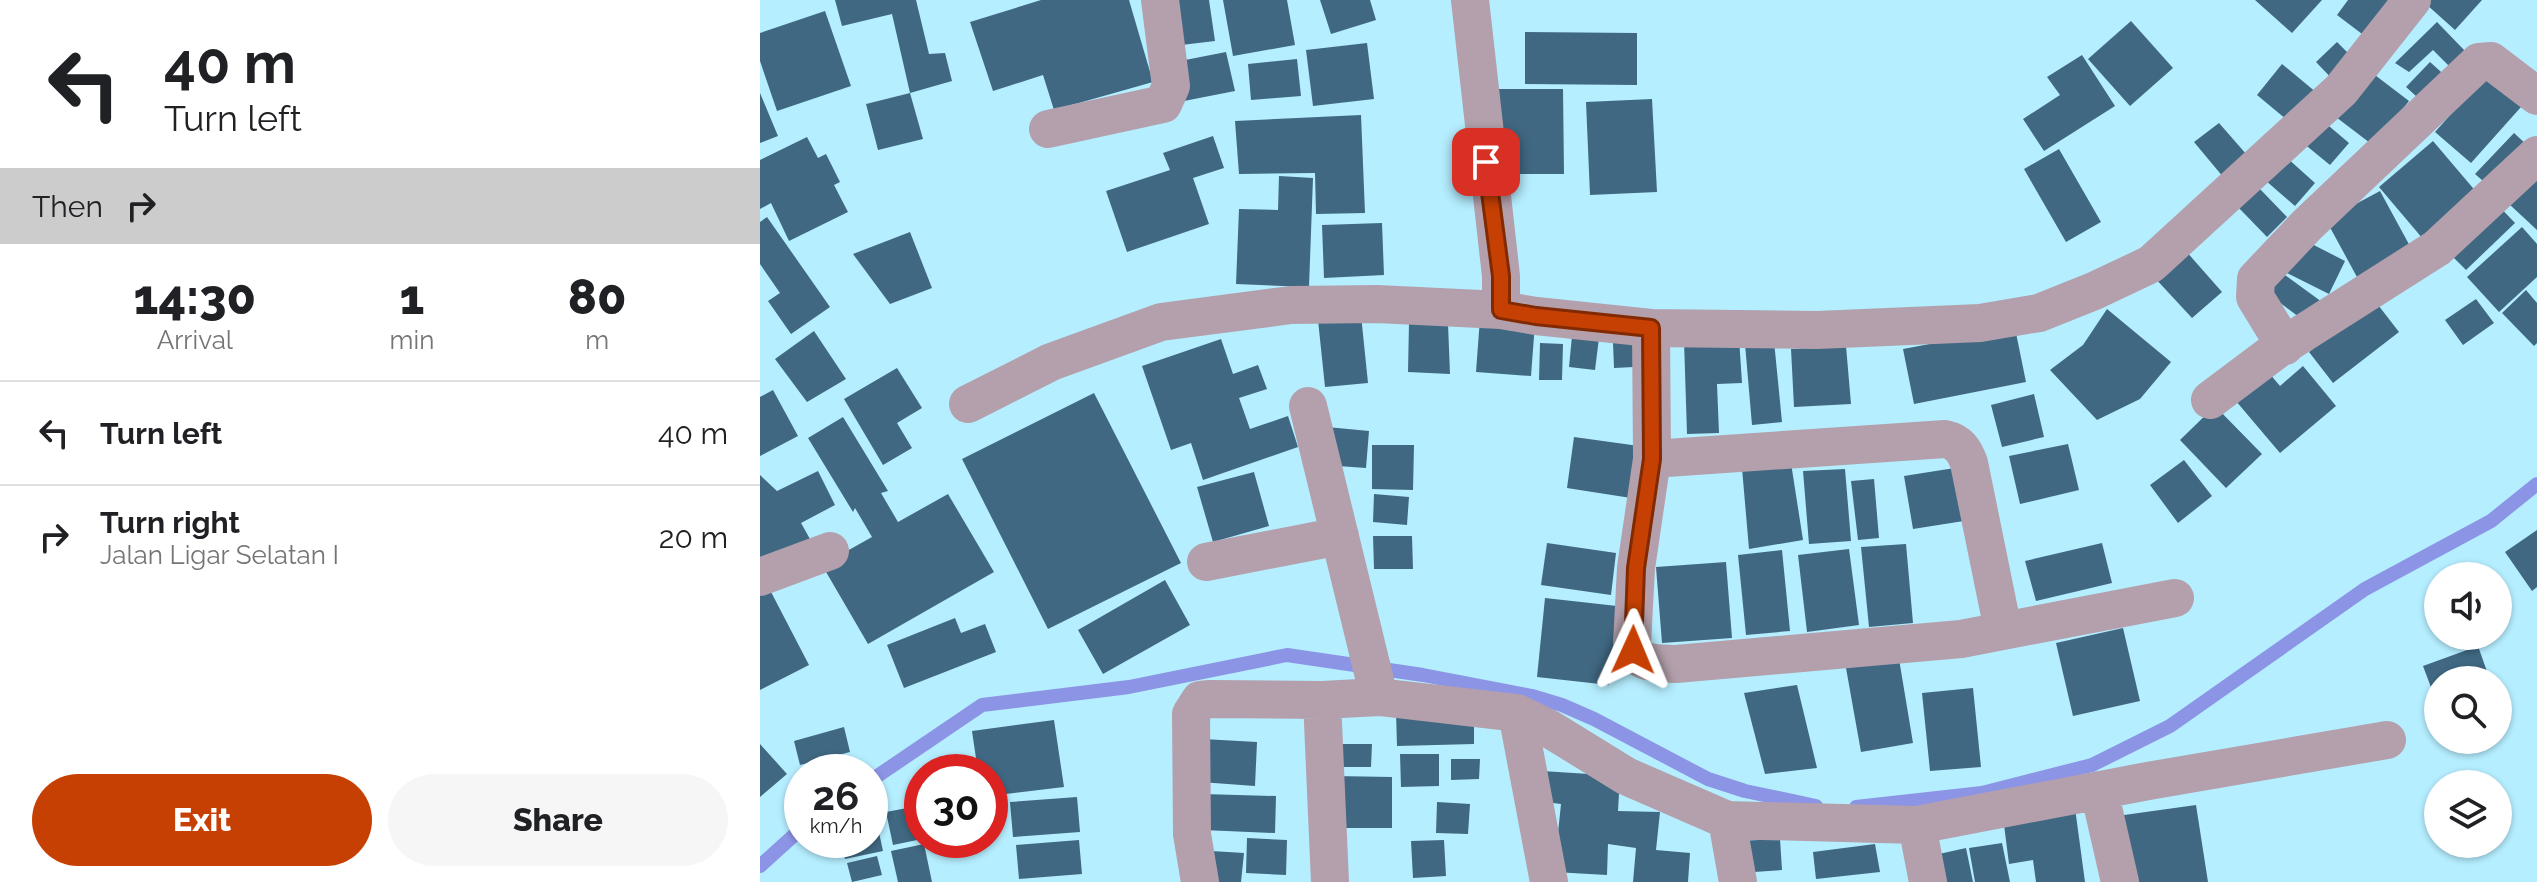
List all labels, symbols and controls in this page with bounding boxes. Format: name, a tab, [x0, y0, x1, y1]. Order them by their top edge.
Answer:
text: 40 m	[164, 30, 296, 96]
icon: left	[32, 32, 136, 136]
text: Turn left	[164, 97, 302, 139]
pin	[1452, 128, 1520, 196]
icon: arrive	[1464, 140, 1508, 184]
icon: right	[119, 184, 163, 228]
text: Then	[32, 189, 103, 224]
text: 14:30	[134, 269, 256, 325]
text: 1	[400, 269, 424, 325]
text: 80	[568, 269, 626, 325]
text: Arrival	[157, 325, 233, 355]
text: min	[390, 325, 434, 355]
text: m	[585, 325, 609, 355]
icon: left	[32, 411, 76, 455]
text: Turn left	[100, 416, 222, 451]
text: 40 m	[658, 416, 728, 451]
text: Turn right	[100, 505, 240, 540]
icon: right	[32, 515, 76, 559]
text: 20 m	[659, 520, 728, 555]
text: Jalan Ligar Selatan I	[100, 540, 339, 570]
map controls	[2424, 562, 2512, 858]
button: sound	[2424, 562, 2512, 650]
position arrow	[1591, 608, 1675, 692]
button: search	[2424, 666, 2512, 754]
speed limit sign: 30	[904, 754, 1008, 858]
button: layers	[2424, 770, 2512, 858]
text: 26	[813, 772, 859, 819]
button: Exit	[32, 774, 372, 866]
button: Share	[388, 774, 728, 866]
text: km/h	[810, 814, 862, 838]

